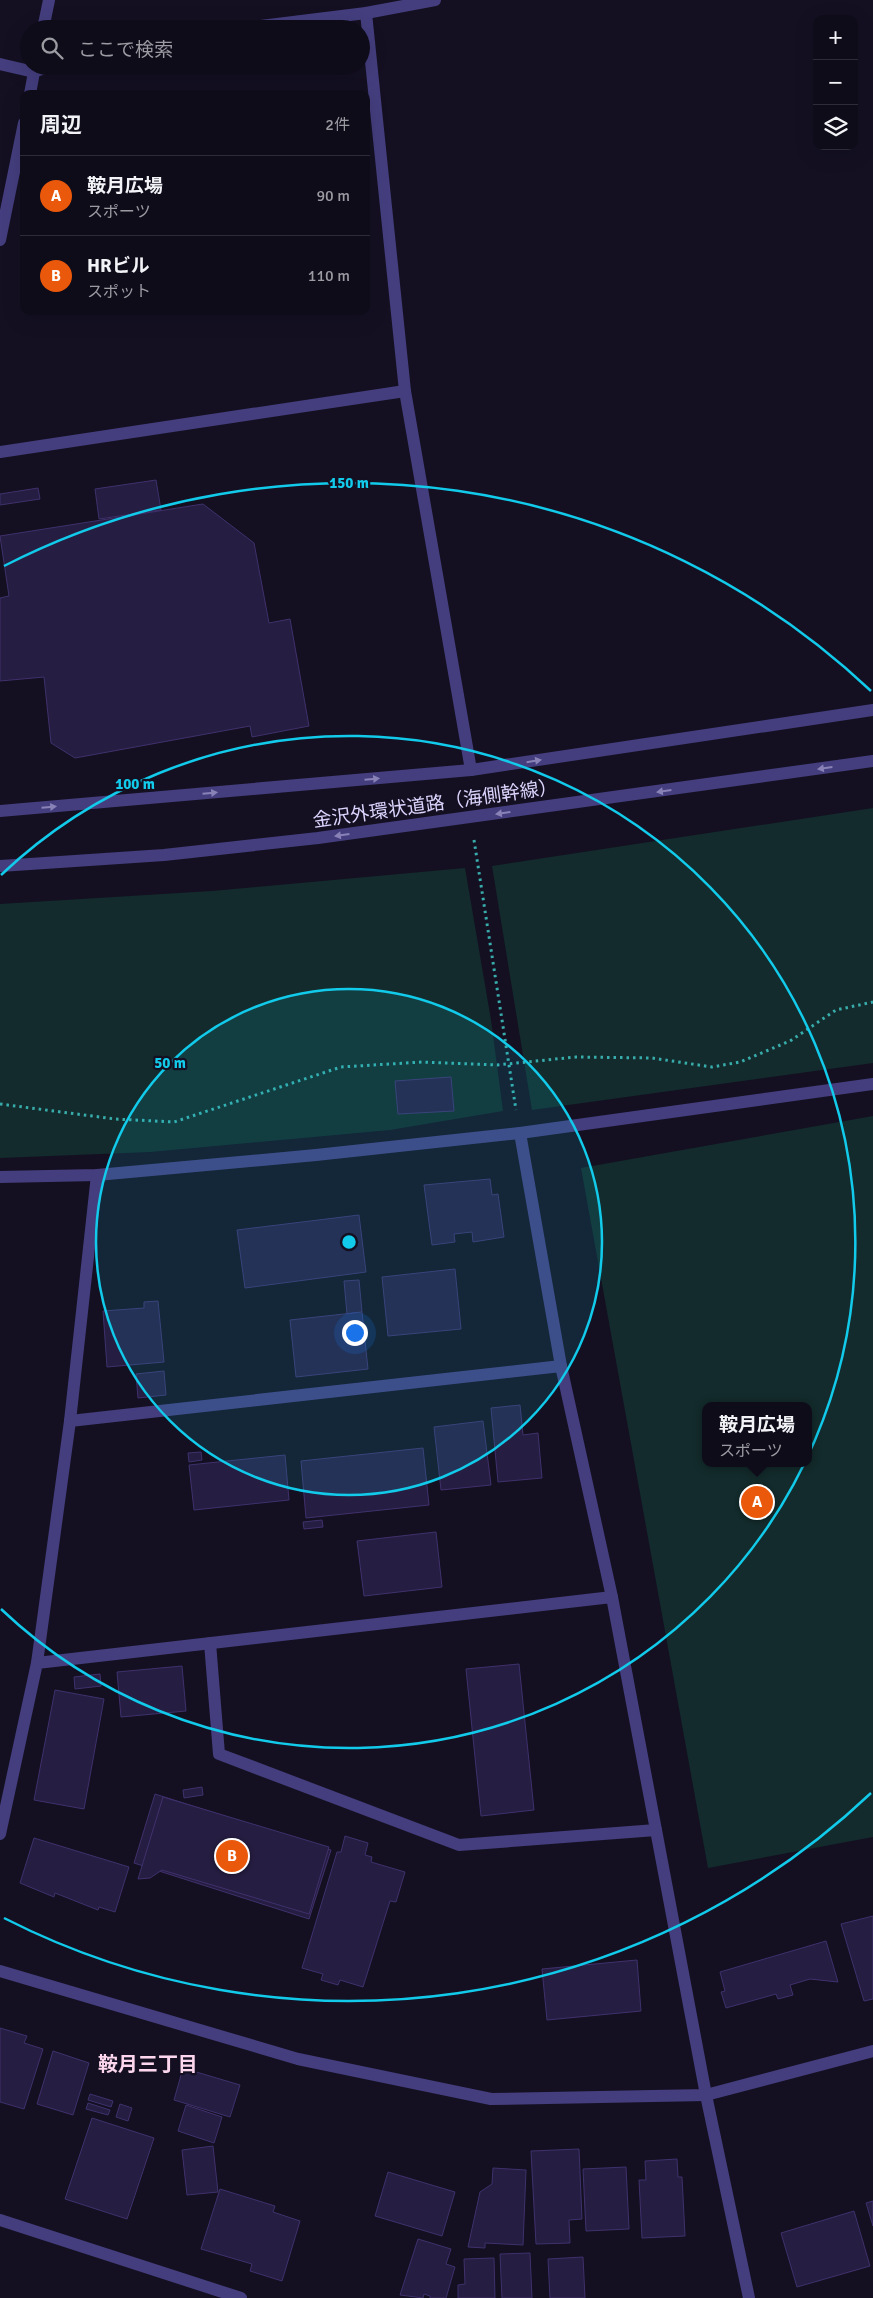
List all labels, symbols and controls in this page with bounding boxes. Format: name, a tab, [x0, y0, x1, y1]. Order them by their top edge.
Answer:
map controls	[813, 15, 858, 150]
button: +	[813, 15, 858, 60]
search box	[20, 20, 370, 75]
icon: search	[38, 34, 66, 62]
text: ここで検索	[78, 38, 173, 62]
button: −	[813, 60, 858, 105]
button: layers	[813, 105, 858, 150]
text: 周辺	[40, 112, 82, 138]
text: 2件	[325, 115, 350, 135]
text: 鞍月広場	[87, 174, 163, 198]
text: A	[51, 186, 61, 206]
text: 90 m	[316, 186, 350, 206]
text: スポーツ	[87, 202, 151, 222]
text: HRビル	[87, 254, 150, 278]
text: B	[51, 266, 61, 286]
text: 110 m	[308, 266, 350, 286]
text: スポット	[87, 282, 151, 302]
text: 150 m	[329, 474, 369, 492]
one-way arrow	[526, 757, 542, 765]
one-way arrow	[816, 765, 832, 773]
text: 100 m	[115, 775, 155, 793]
street label: 金沢外環状道路（海側幹線）	[311, 775, 559, 833]
one-way arrow	[365, 775, 381, 783]
one-way arrow	[656, 787, 672, 795]
one-way arrow	[203, 789, 219, 797]
one-way arrow	[41, 803, 57, 811]
one-way arrow	[494, 809, 510, 817]
one-way arrow	[333, 831, 349, 839]
text: 50 m	[154, 1054, 186, 1072]
centre of rings	[340, 1233, 358, 1251]
your location	[342, 1320, 368, 1346]
popup	[702, 1402, 812, 1467]
text: 鞍月広場	[719, 1413, 795, 1437]
text: スポーツ	[719, 1441, 783, 1461]
pin: A	[741, 1483, 773, 1521]
pin: B	[216, 1837, 248, 1875]
district label: 鞍月三丁目	[98, 2052, 198, 2077]

